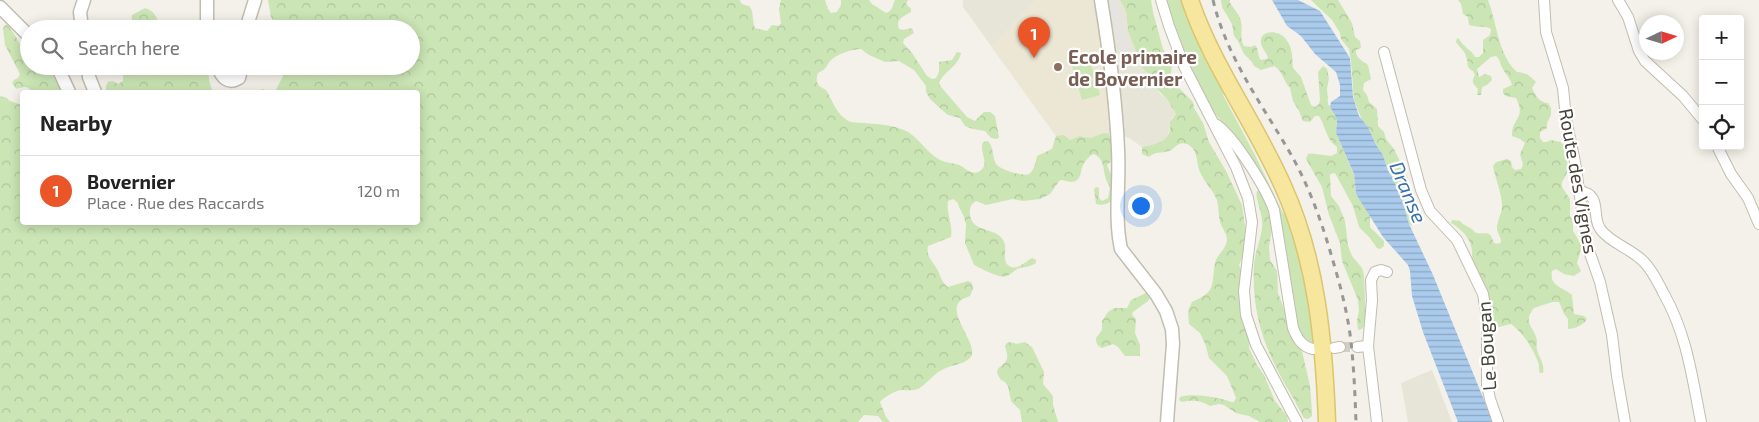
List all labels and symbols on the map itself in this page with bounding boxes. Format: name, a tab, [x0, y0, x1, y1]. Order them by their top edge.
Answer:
north arrow	[1639, 15, 1684, 60]
pin: 1	[1018, 17, 1050, 58]
place label: Ecole primaire de Bovernier	[1068, 45, 1197, 90]
marker: Ecole primaire de Bovernier	[1052, 61, 1064, 73]
street label: Route des Vignes	[1555, 106, 1603, 256]
water label: Dranse	[1385, 157, 1433, 227]
your location	[1128, 193, 1154, 219]
street label: Le Bougan	[1471, 301, 1501, 391]

